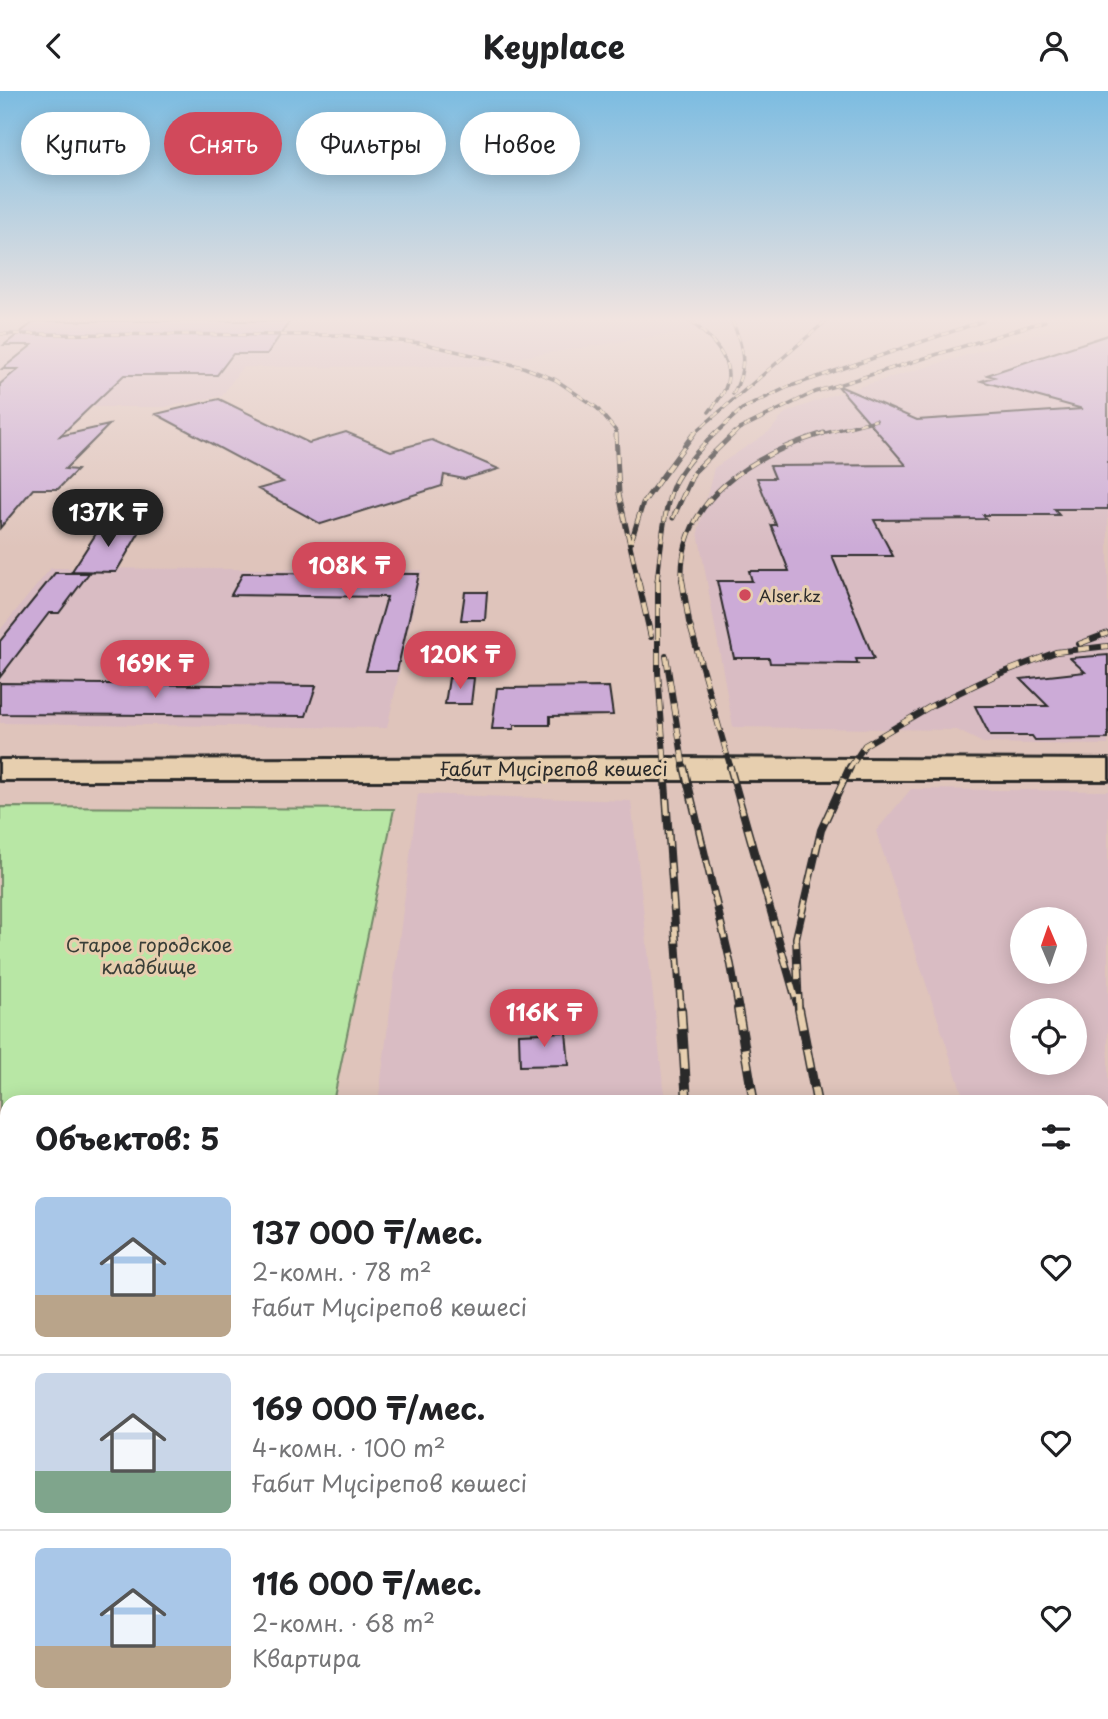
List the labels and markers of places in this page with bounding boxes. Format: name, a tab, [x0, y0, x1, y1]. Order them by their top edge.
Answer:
pin: 137K ₸	[51, 489, 165, 549]
pin: 108K ₸	[292, 543, 406, 602]
place label: Alser.kz	[759, 583, 821, 607]
marker: Alser.kz	[737, 587, 753, 603]
pin: 120K ₸	[403, 631, 517, 691]
pin: 169K ₸	[98, 641, 212, 700]
pin: 116K ₸	[487, 989, 601, 1049]

